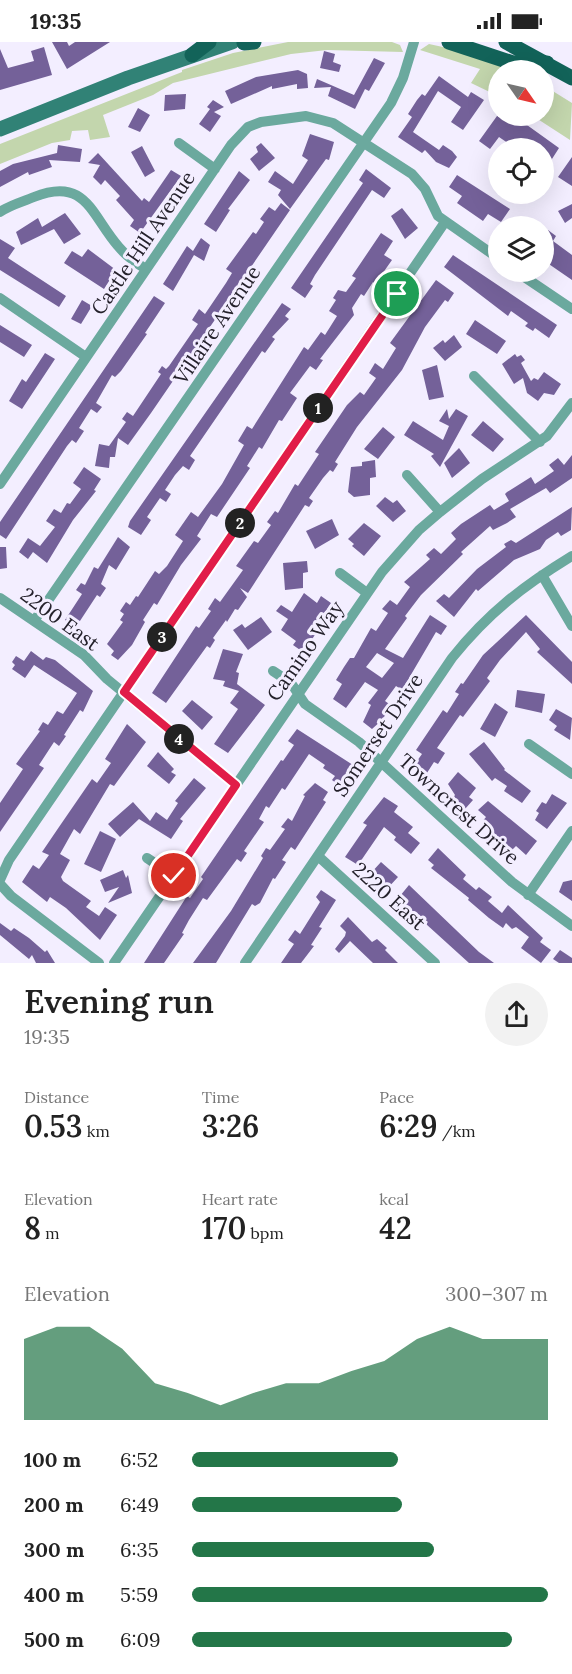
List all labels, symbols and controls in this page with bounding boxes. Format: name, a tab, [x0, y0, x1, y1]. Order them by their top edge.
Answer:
text: 19:35	[30, 7, 81, 35]
north arrow	[488, 60, 554, 126]
map controls	[488, 60, 554, 282]
button: locate	[488, 138, 554, 204]
street label: Castle Hill Avenue	[85, 166, 200, 319]
button: layers	[488, 216, 554, 282]
street label: Villaire Avenue	[167, 261, 266, 390]
pin	[371, 268, 422, 319]
icon: arrive	[380, 277, 413, 310]
pin: 1	[303, 393, 333, 423]
text: 1	[315, 398, 321, 418]
pin: 2	[225, 508, 255, 538]
text: 2	[236, 513, 244, 533]
street label: 2200 East	[16, 582, 105, 656]
street label: Camino Way	[261, 595, 349, 706]
pin: 3	[147, 622, 177, 652]
text: 3	[158, 627, 166, 647]
street label: Somerset Drive	[327, 668, 428, 801]
pin: 4	[164, 724, 194, 754]
text: 4	[175, 729, 183, 749]
street label: Towncrest Drive	[394, 748, 525, 869]
pin	[148, 850, 199, 901]
street label: 2220 East	[348, 856, 431, 935]
icon: check	[157, 859, 190, 892]
text: Evening run	[24, 980, 214, 1022]
button: share	[485, 983, 548, 1046]
text: 19:35	[24, 1024, 70, 1049]
text: Distance	[24, 1087, 89, 1107]
text: Time	[202, 1087, 239, 1107]
text: Pace	[379, 1087, 414, 1107]
text: 0.53	[24, 1107, 83, 1145]
text: 3:26	[202, 1107, 259, 1145]
text: 6:29	[379, 1107, 437, 1145]
text: km	[83, 1121, 110, 1141]
text: /km	[437, 1121, 476, 1141]
text: Elevation	[24, 1189, 93, 1209]
text: Heart rate	[202, 1189, 278, 1209]
text: kcal	[379, 1189, 409, 1209]
text: 8	[24, 1209, 41, 1247]
text: 170	[202, 1209, 246, 1247]
text: 42	[379, 1209, 412, 1247]
text: m	[41, 1223, 60, 1243]
text: bpm	[246, 1223, 284, 1243]
text: Elevation	[24, 1281, 110, 1306]
text: 300–307 m	[445, 1281, 548, 1306]
text: 100 m	[24, 1447, 81, 1472]
text: 6:52	[120, 1447, 158, 1472]
text: 200 m	[24, 1492, 84, 1517]
text: 6:49	[120, 1492, 159, 1517]
text: 300 m	[24, 1537, 84, 1562]
text: 6:35	[120, 1537, 159, 1562]
text: 400 m	[24, 1582, 84, 1607]
text: 5:59	[120, 1582, 158, 1607]
text: 500 m	[24, 1627, 84, 1652]
text: 6:09	[120, 1627, 161, 1652]

